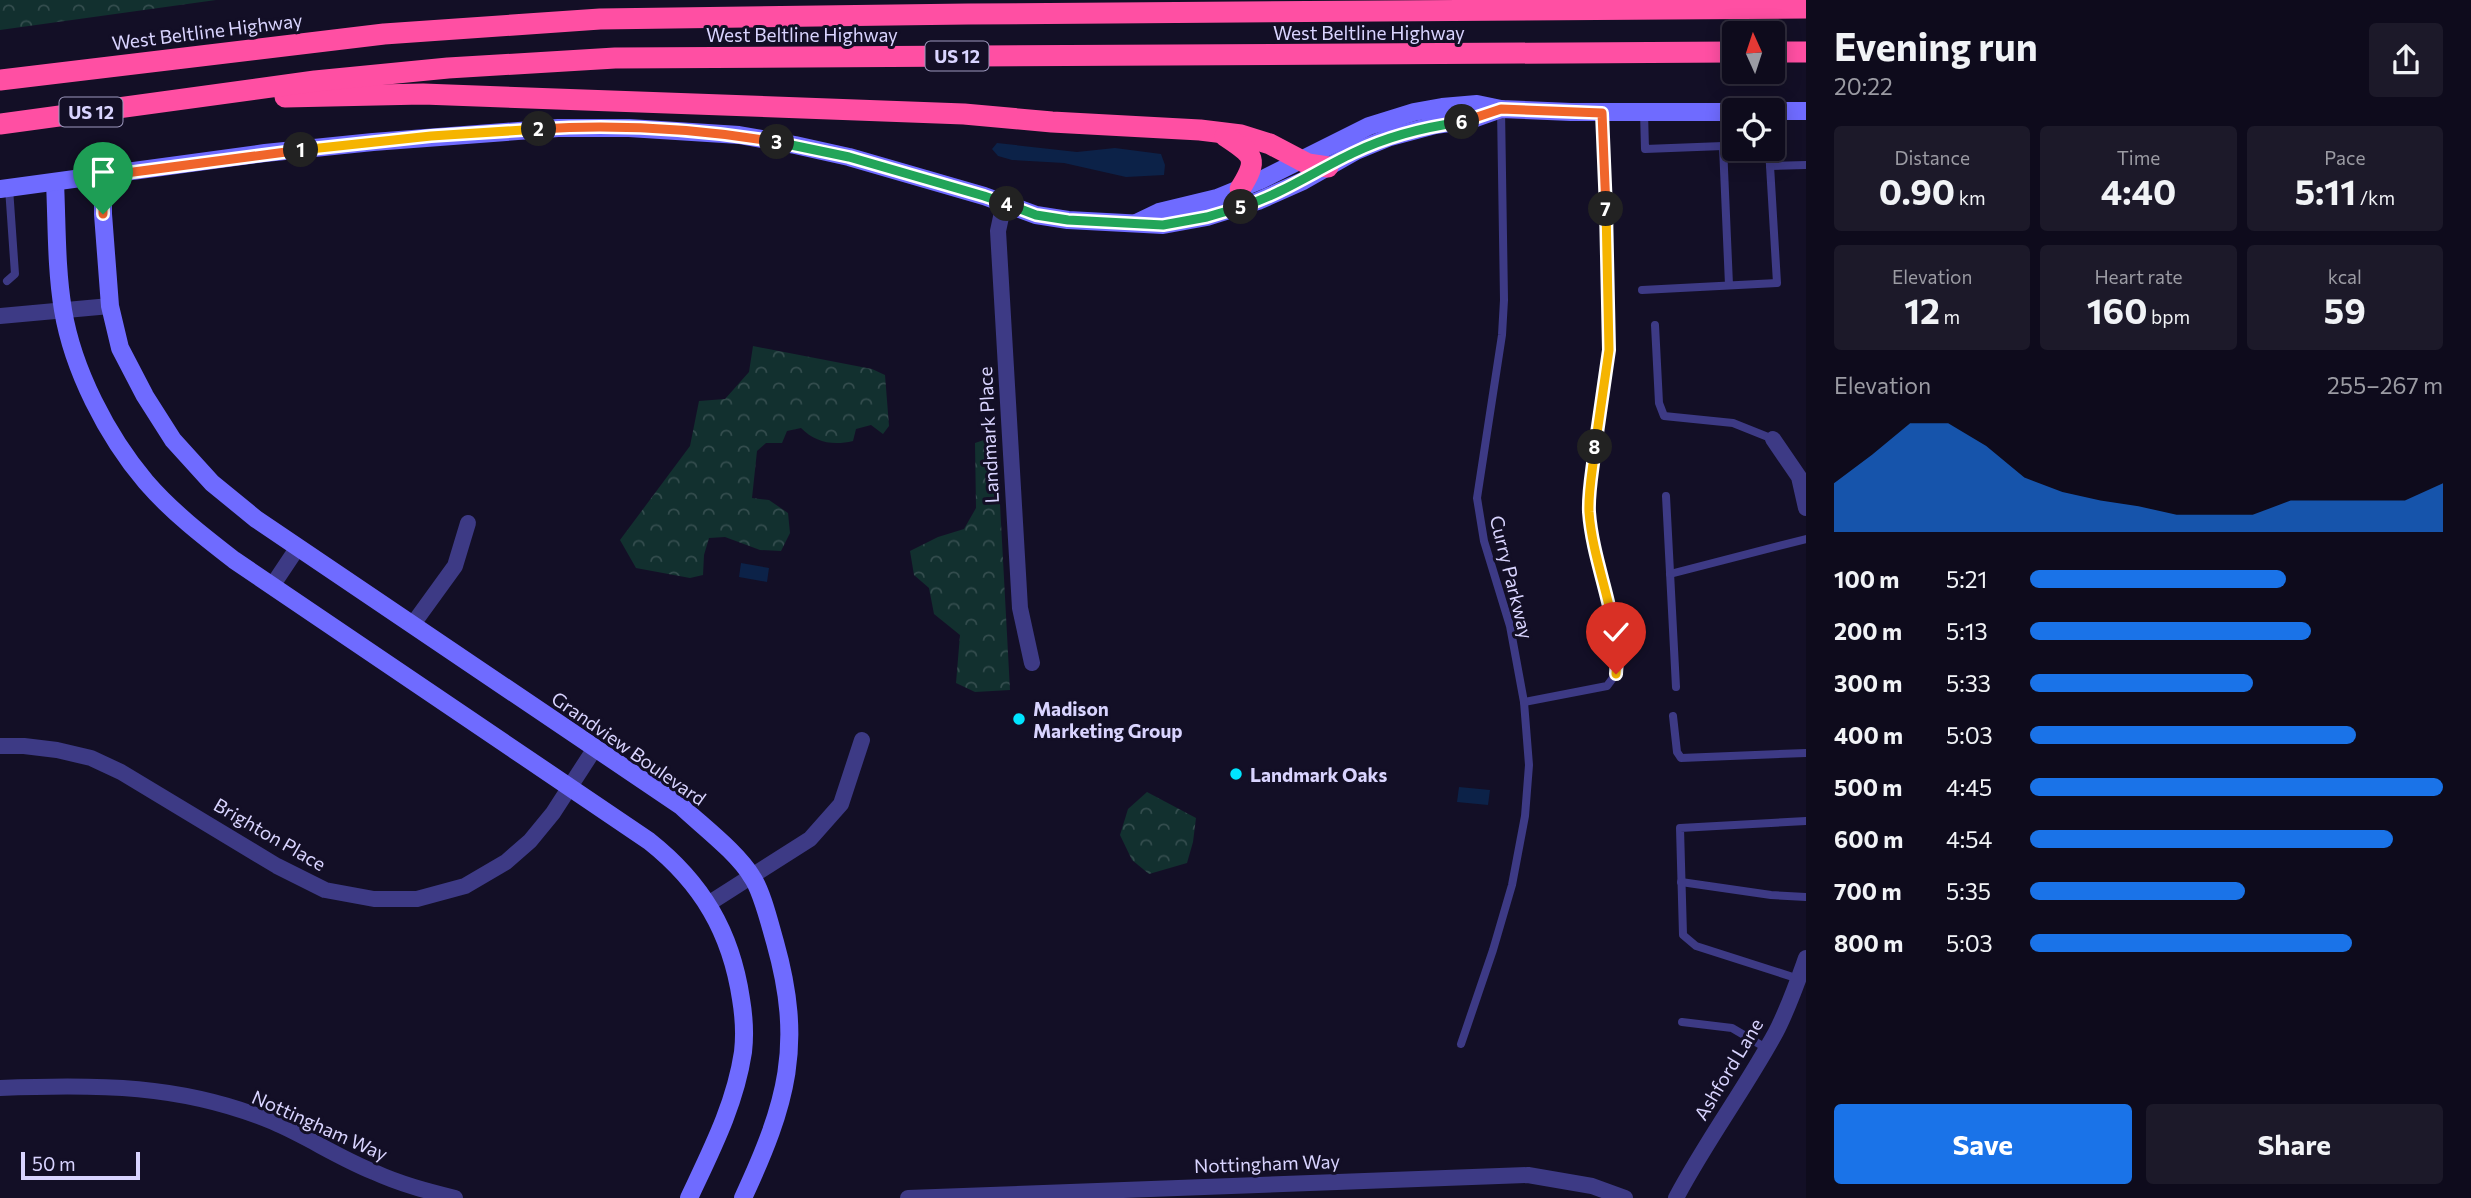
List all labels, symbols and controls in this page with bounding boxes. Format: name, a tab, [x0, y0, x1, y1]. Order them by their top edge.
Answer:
street label: West Beltline Highway	[110, 8, 304, 54]
street label: West Beltline Highway	[1273, 21, 1465, 44]
north arrow	[1722, 21, 1785, 84]
map controls	[1722, 21, 1785, 161]
text: Evening run	[1834, 22, 2038, 69]
street label: West Beltline Highway	[706, 23, 898, 46]
button: share	[2369, 23, 2443, 97]
road number: US 12	[926, 42, 988, 70]
text: 20:22	[1834, 72, 1893, 100]
road number: US 12	[60, 98, 122, 127]
button: locate	[1722, 98, 1785, 161]
pin: 6	[1444, 104, 1480, 140]
text: 6	[1456, 110, 1467, 133]
pin: 2	[522, 111, 556, 146]
text: 2	[533, 117, 544, 140]
pin: 3	[760, 124, 794, 160]
text: 3	[771, 130, 782, 153]
pin: 1	[284, 132, 318, 168]
text: 1	[296, 138, 305, 161]
pin	[73, 142, 133, 214]
text: Distance	[1894, 146, 1970, 169]
text: Time	[2117, 146, 2160, 169]
text: Pace	[2324, 146, 2365, 169]
icon: arrive	[84, 153, 122, 191]
text: 0.90	[1879, 169, 1955, 212]
text: 4:40	[2101, 169, 2176, 212]
text: 5:11	[2295, 169, 2356, 212]
pin: 4	[990, 186, 1024, 222]
text: km	[1955, 186, 1986, 209]
text: /km	[2356, 186, 2395, 209]
pin: 5	[1224, 190, 1258, 224]
text: 4	[1001, 192, 1012, 215]
pin: 7	[1588, 192, 1624, 227]
text: 5	[1235, 195, 1246, 218]
text: 7	[1600, 197, 1611, 220]
text: Elevation	[1892, 265, 1972, 288]
text: Heart rate	[2094, 265, 2183, 288]
text: kcal	[2328, 265, 2362, 288]
text: 12	[1904, 288, 1940, 331]
text: 160	[2087, 288, 2147, 331]
text: 59	[2324, 288, 2366, 331]
text: m	[1940, 305, 1960, 328]
text: bpm	[2147, 305, 2190, 328]
street label: Landmark Place	[973, 366, 1003, 504]
text: Elevation	[1834, 371, 1931, 399]
text: 255–267 m	[2327, 371, 2443, 399]
pin: 8	[1578, 430, 1612, 464]
text: 8	[1589, 435, 1600, 458]
street label: Curry Parkway	[1486, 513, 1539, 641]
text: 100 m	[1834, 565, 1899, 593]
text: 5:21	[1946, 565, 1987, 593]
pin	[1586, 602, 1646, 674]
icon: check	[1597, 613, 1635, 651]
text: 200 m	[1834, 617, 1902, 645]
text: 5:13	[1946, 617, 1988, 645]
text: 300 m	[1834, 669, 1902, 697]
text: 5:33	[1946, 669, 1991, 697]
street label: Grandview Boulevard	[547, 686, 711, 810]
place label: Madison Marketing Group	[1033, 697, 1183, 742]
marker: Madison Marketing Group	[1011, 711, 1027, 727]
text: 400 m	[1834, 721, 1903, 749]
text: 5:03	[1946, 721, 1993, 749]
place label: Landmark Oaks	[1250, 763, 1387, 786]
marker: Landmark Oaks	[1228, 766, 1244, 782]
text: 500 m	[1834, 773, 1902, 801]
text: 4:45	[1946, 773, 1992, 801]
street label: Brighton Place	[210, 793, 330, 875]
text: 600 m	[1834, 825, 1903, 853]
text: 4:54	[1946, 825, 1992, 853]
text: 700 m	[1834, 877, 1902, 905]
text: 5:35	[1946, 877, 1991, 905]
text: 800 m	[1834, 929, 1903, 957]
text: 5:03	[1946, 929, 1993, 957]
street label: Ashford Lane	[1689, 1014, 1767, 1124]
street label: Nottingham Way	[249, 1085, 392, 1165]
button: Save	[1834, 1104, 2132, 1184]
button: Share	[2146, 1104, 2443, 1184]
scale bar	[21, 1149, 140, 1181]
street label: Nottingham Way	[1194, 1149, 1341, 1177]
text: 50 m	[32, 1152, 76, 1175]

